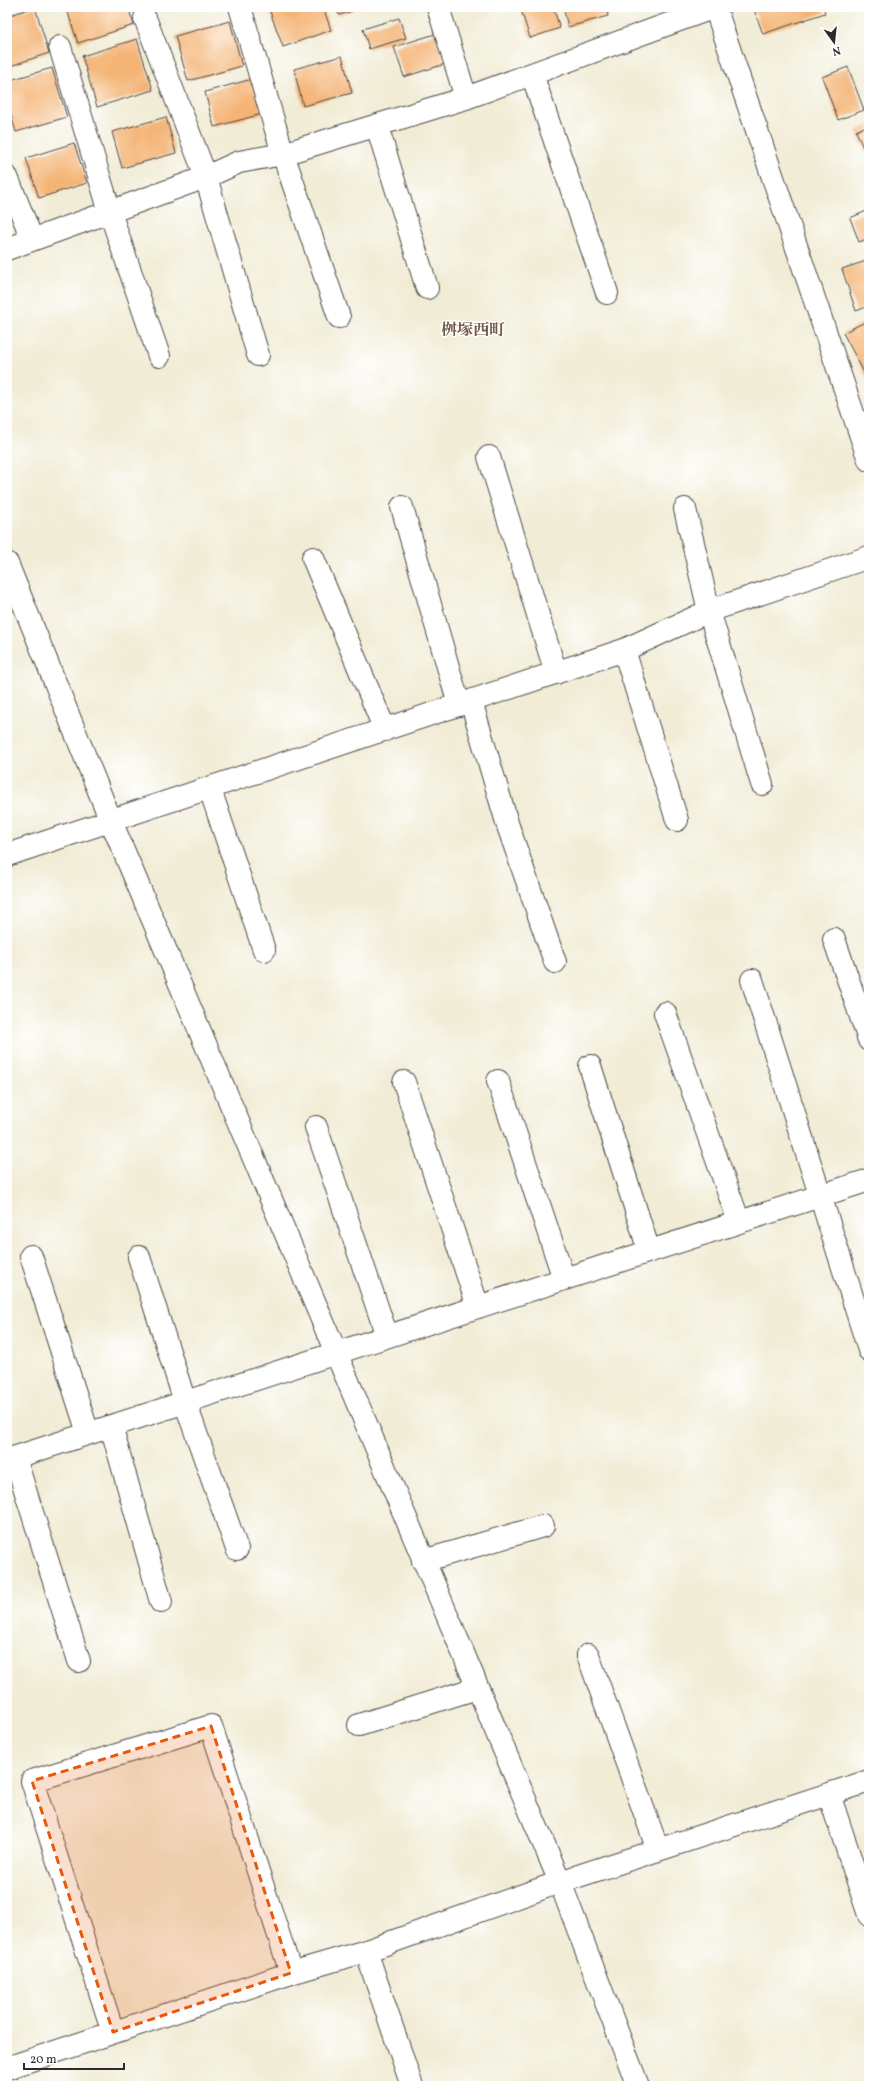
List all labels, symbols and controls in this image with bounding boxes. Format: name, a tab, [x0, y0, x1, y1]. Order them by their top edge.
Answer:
north arrow	[814, 22, 854, 62]
text: N	[830, 42, 842, 58]
district label: 桝塚西町	[441, 320, 505, 342]
scale bar	[24, 2045, 124, 2071]
text: 20 m	[30, 2052, 57, 2068]

